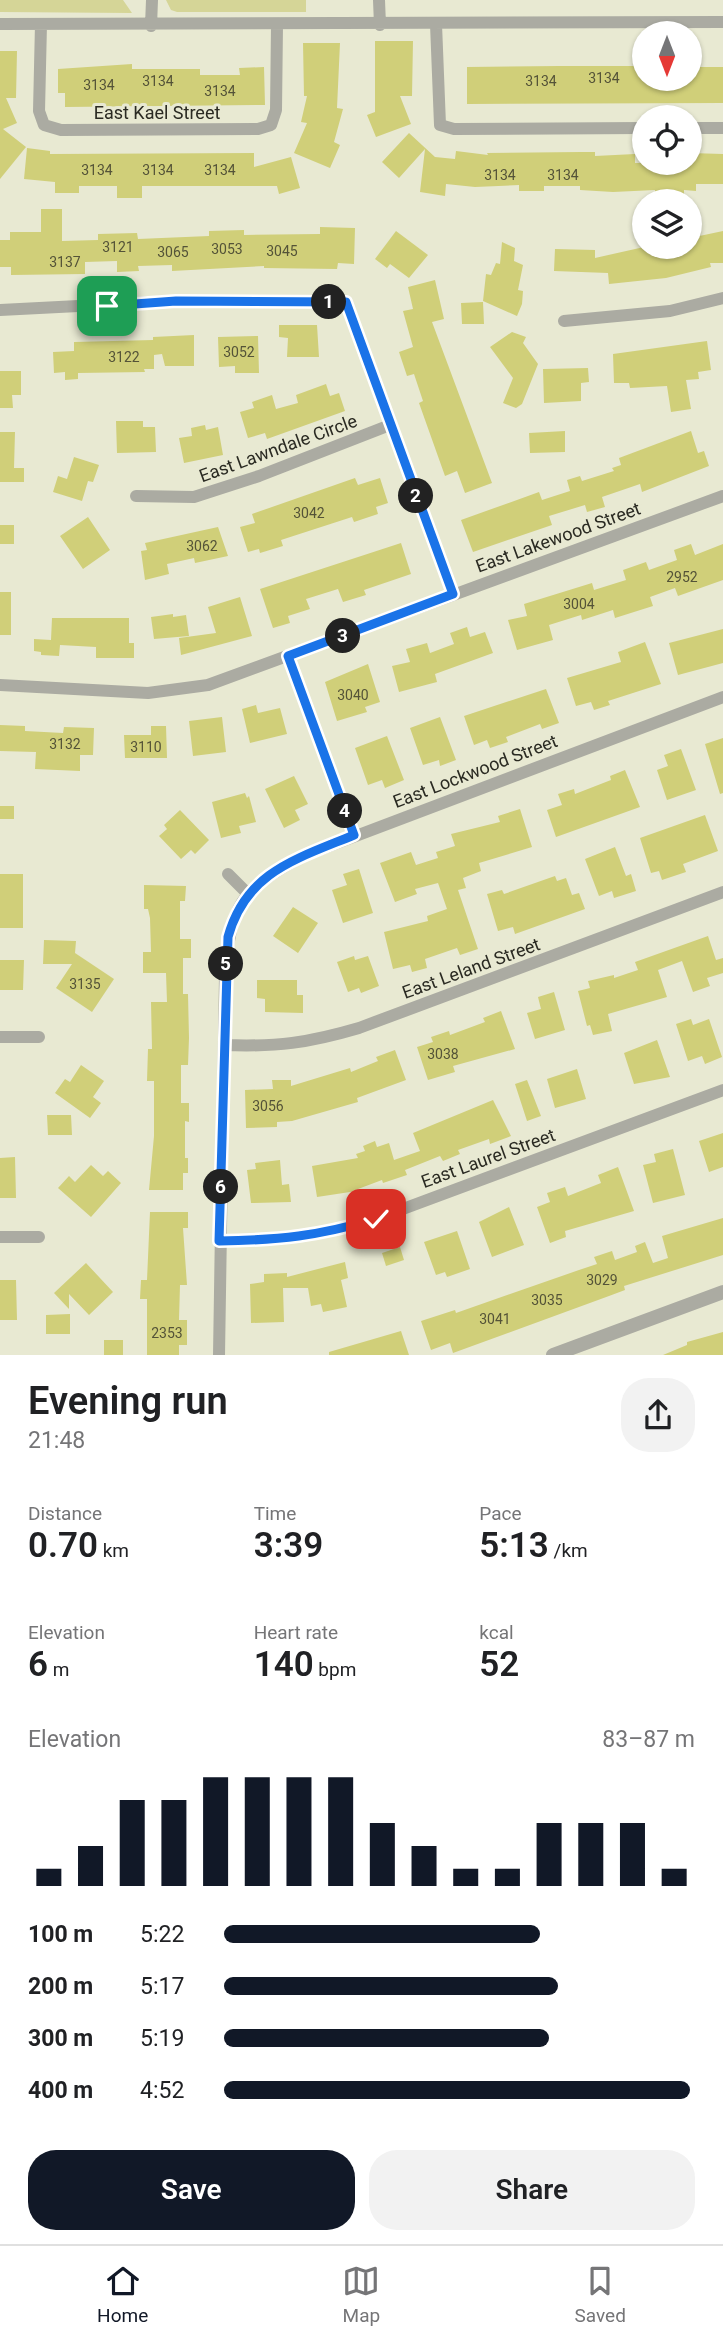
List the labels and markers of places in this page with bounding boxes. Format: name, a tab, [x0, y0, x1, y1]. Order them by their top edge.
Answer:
pin	[77, 276, 137, 336]
pin: 1	[312, 284, 346, 320]
pin: 2	[398, 478, 434, 514]
pin: 3	[326, 618, 360, 654]
pin: 4	[328, 794, 362, 828]
pin: 5	[208, 946, 244, 982]
pin: 6	[204, 1170, 238, 1204]
pin	[346, 1189, 406, 1249]

